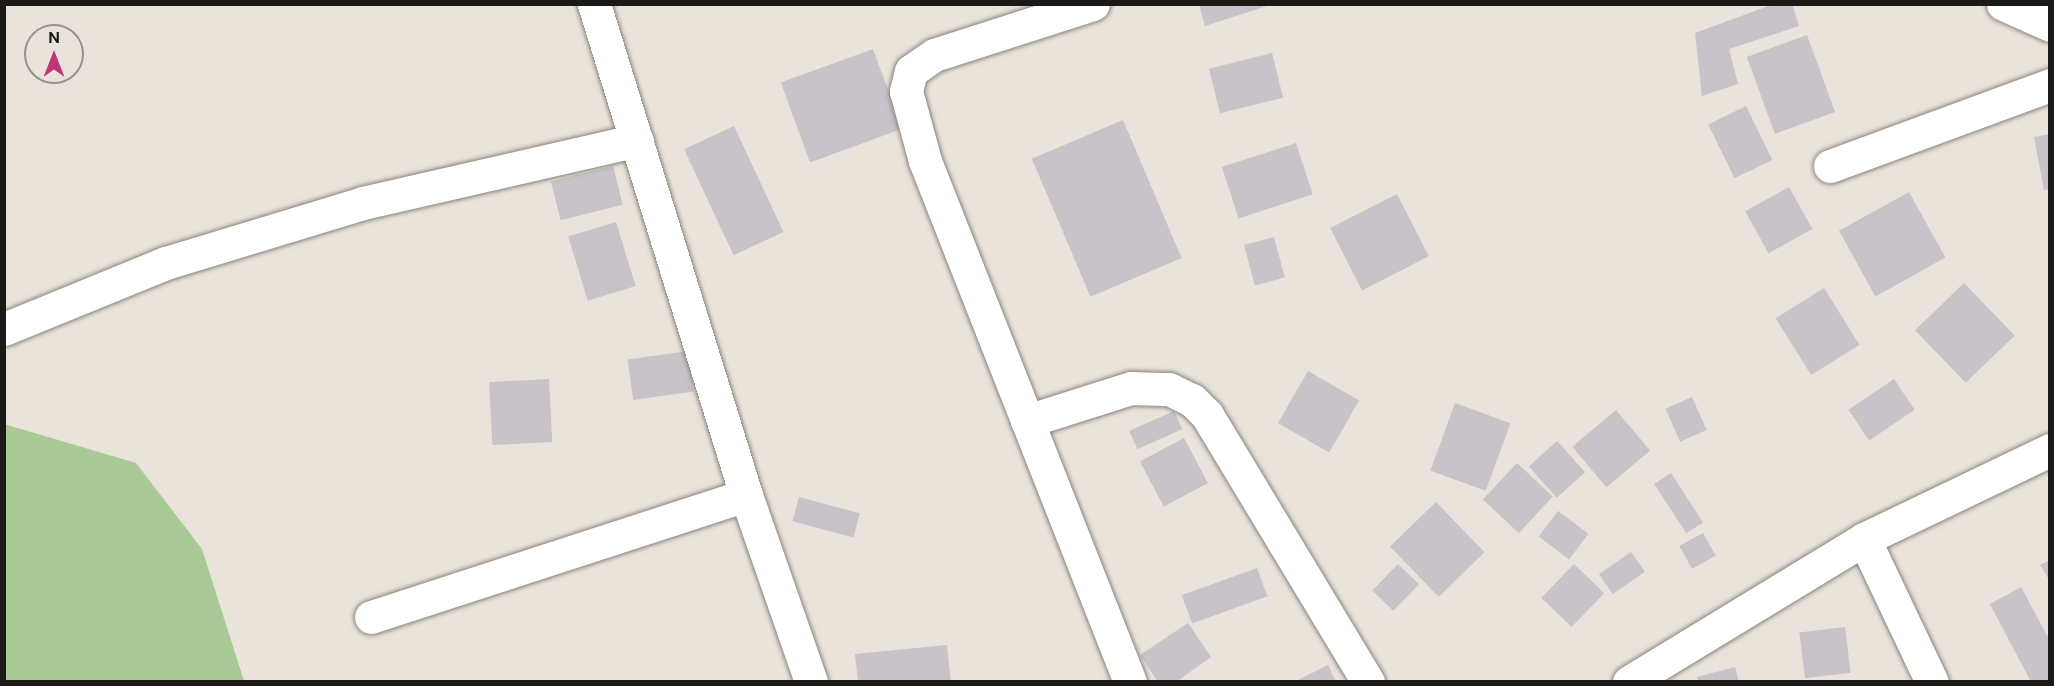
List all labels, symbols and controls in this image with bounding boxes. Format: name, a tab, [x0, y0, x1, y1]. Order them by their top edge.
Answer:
north arrow	[24, 24, 84, 84]
text: N	[48, 27, 60, 48]

